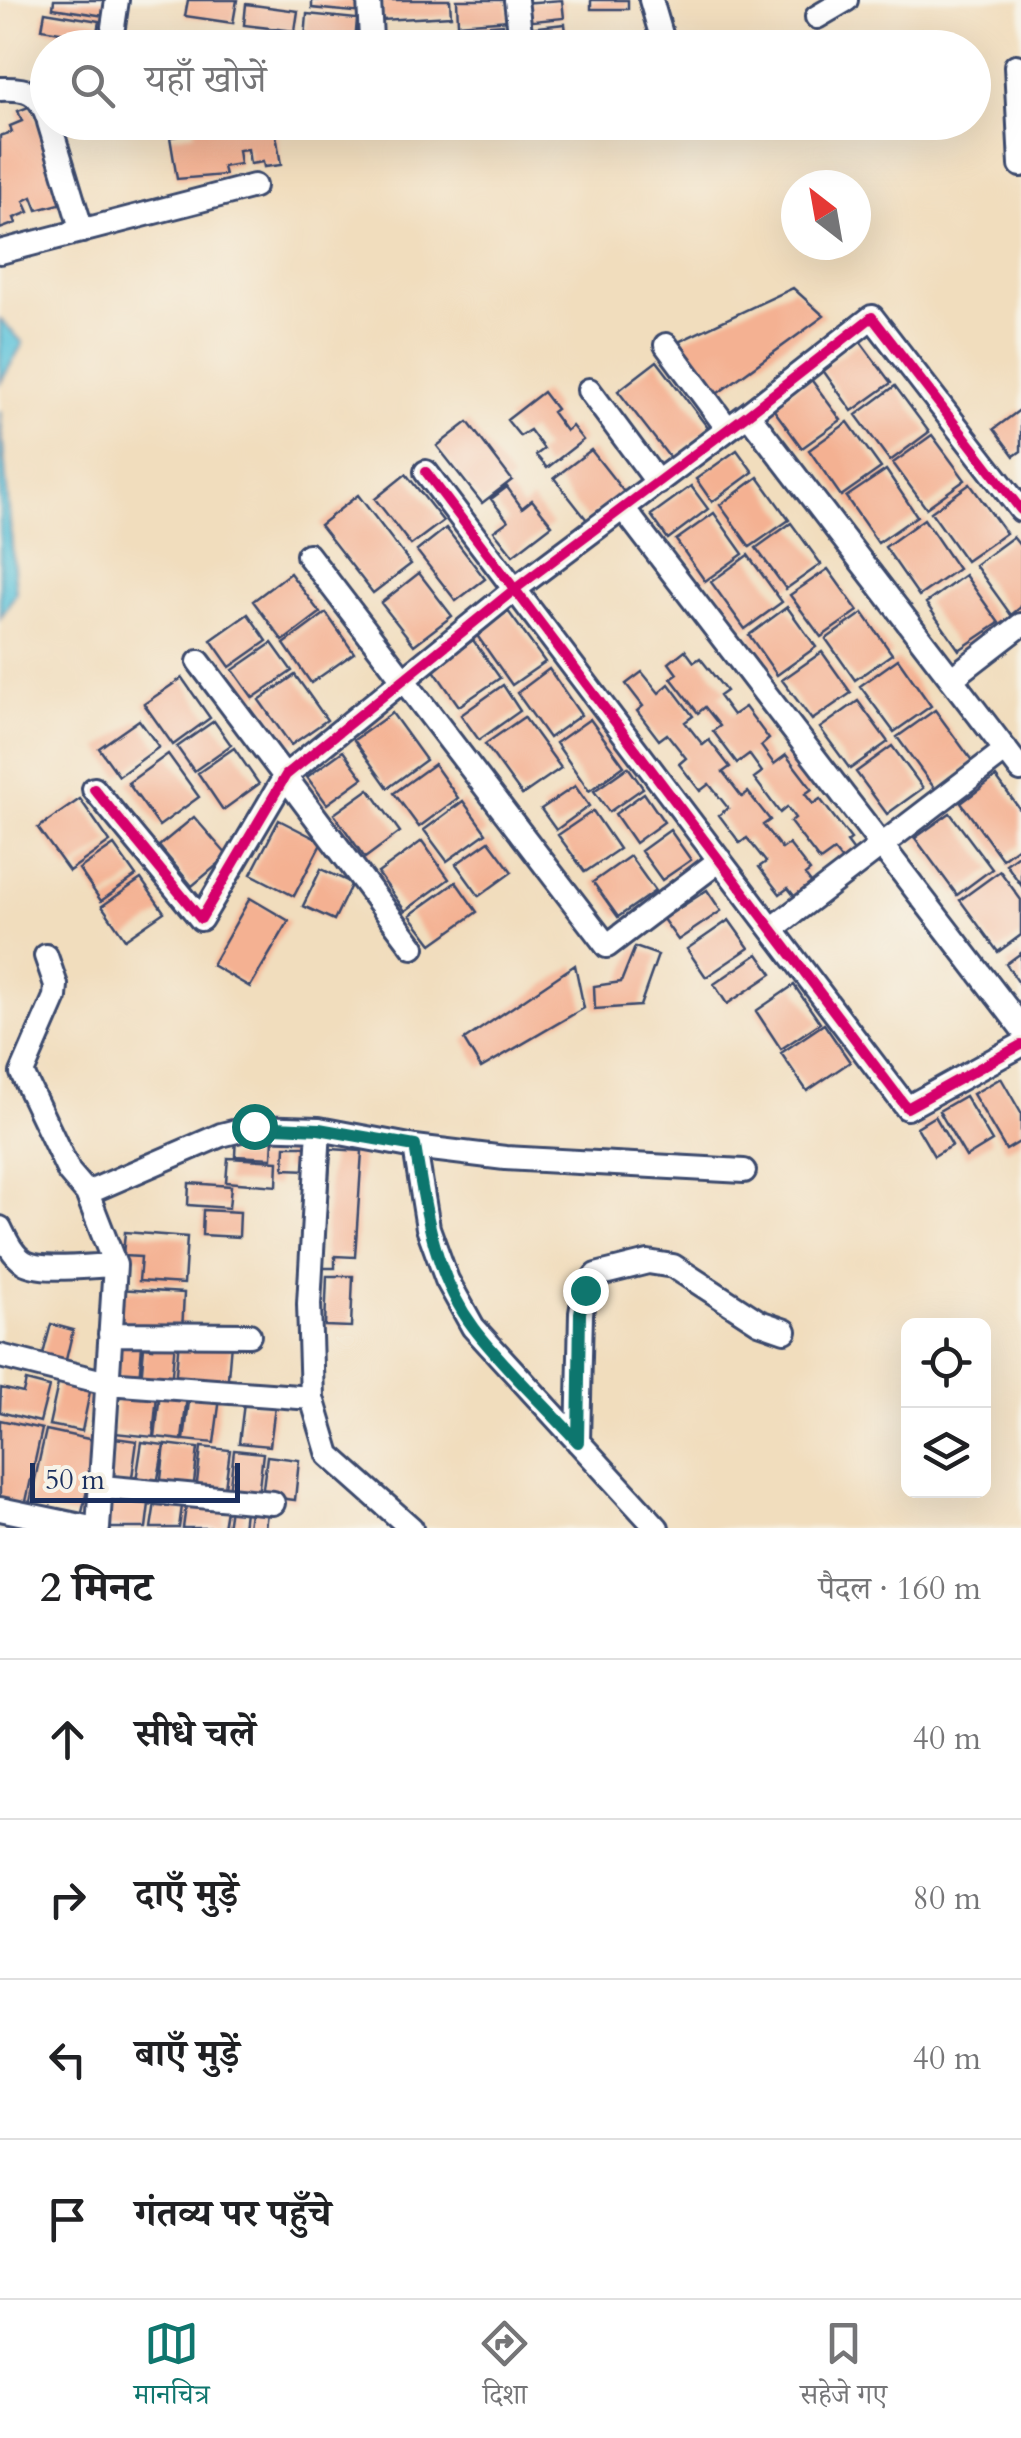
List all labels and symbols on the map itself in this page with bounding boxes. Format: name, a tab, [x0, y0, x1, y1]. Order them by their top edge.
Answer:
north arrow	[781, 170, 871, 260]
route start	[232, 1104, 278, 1150]
route end	[563, 1268, 609, 1314]
scale bar	[30, 1458, 240, 1502]

